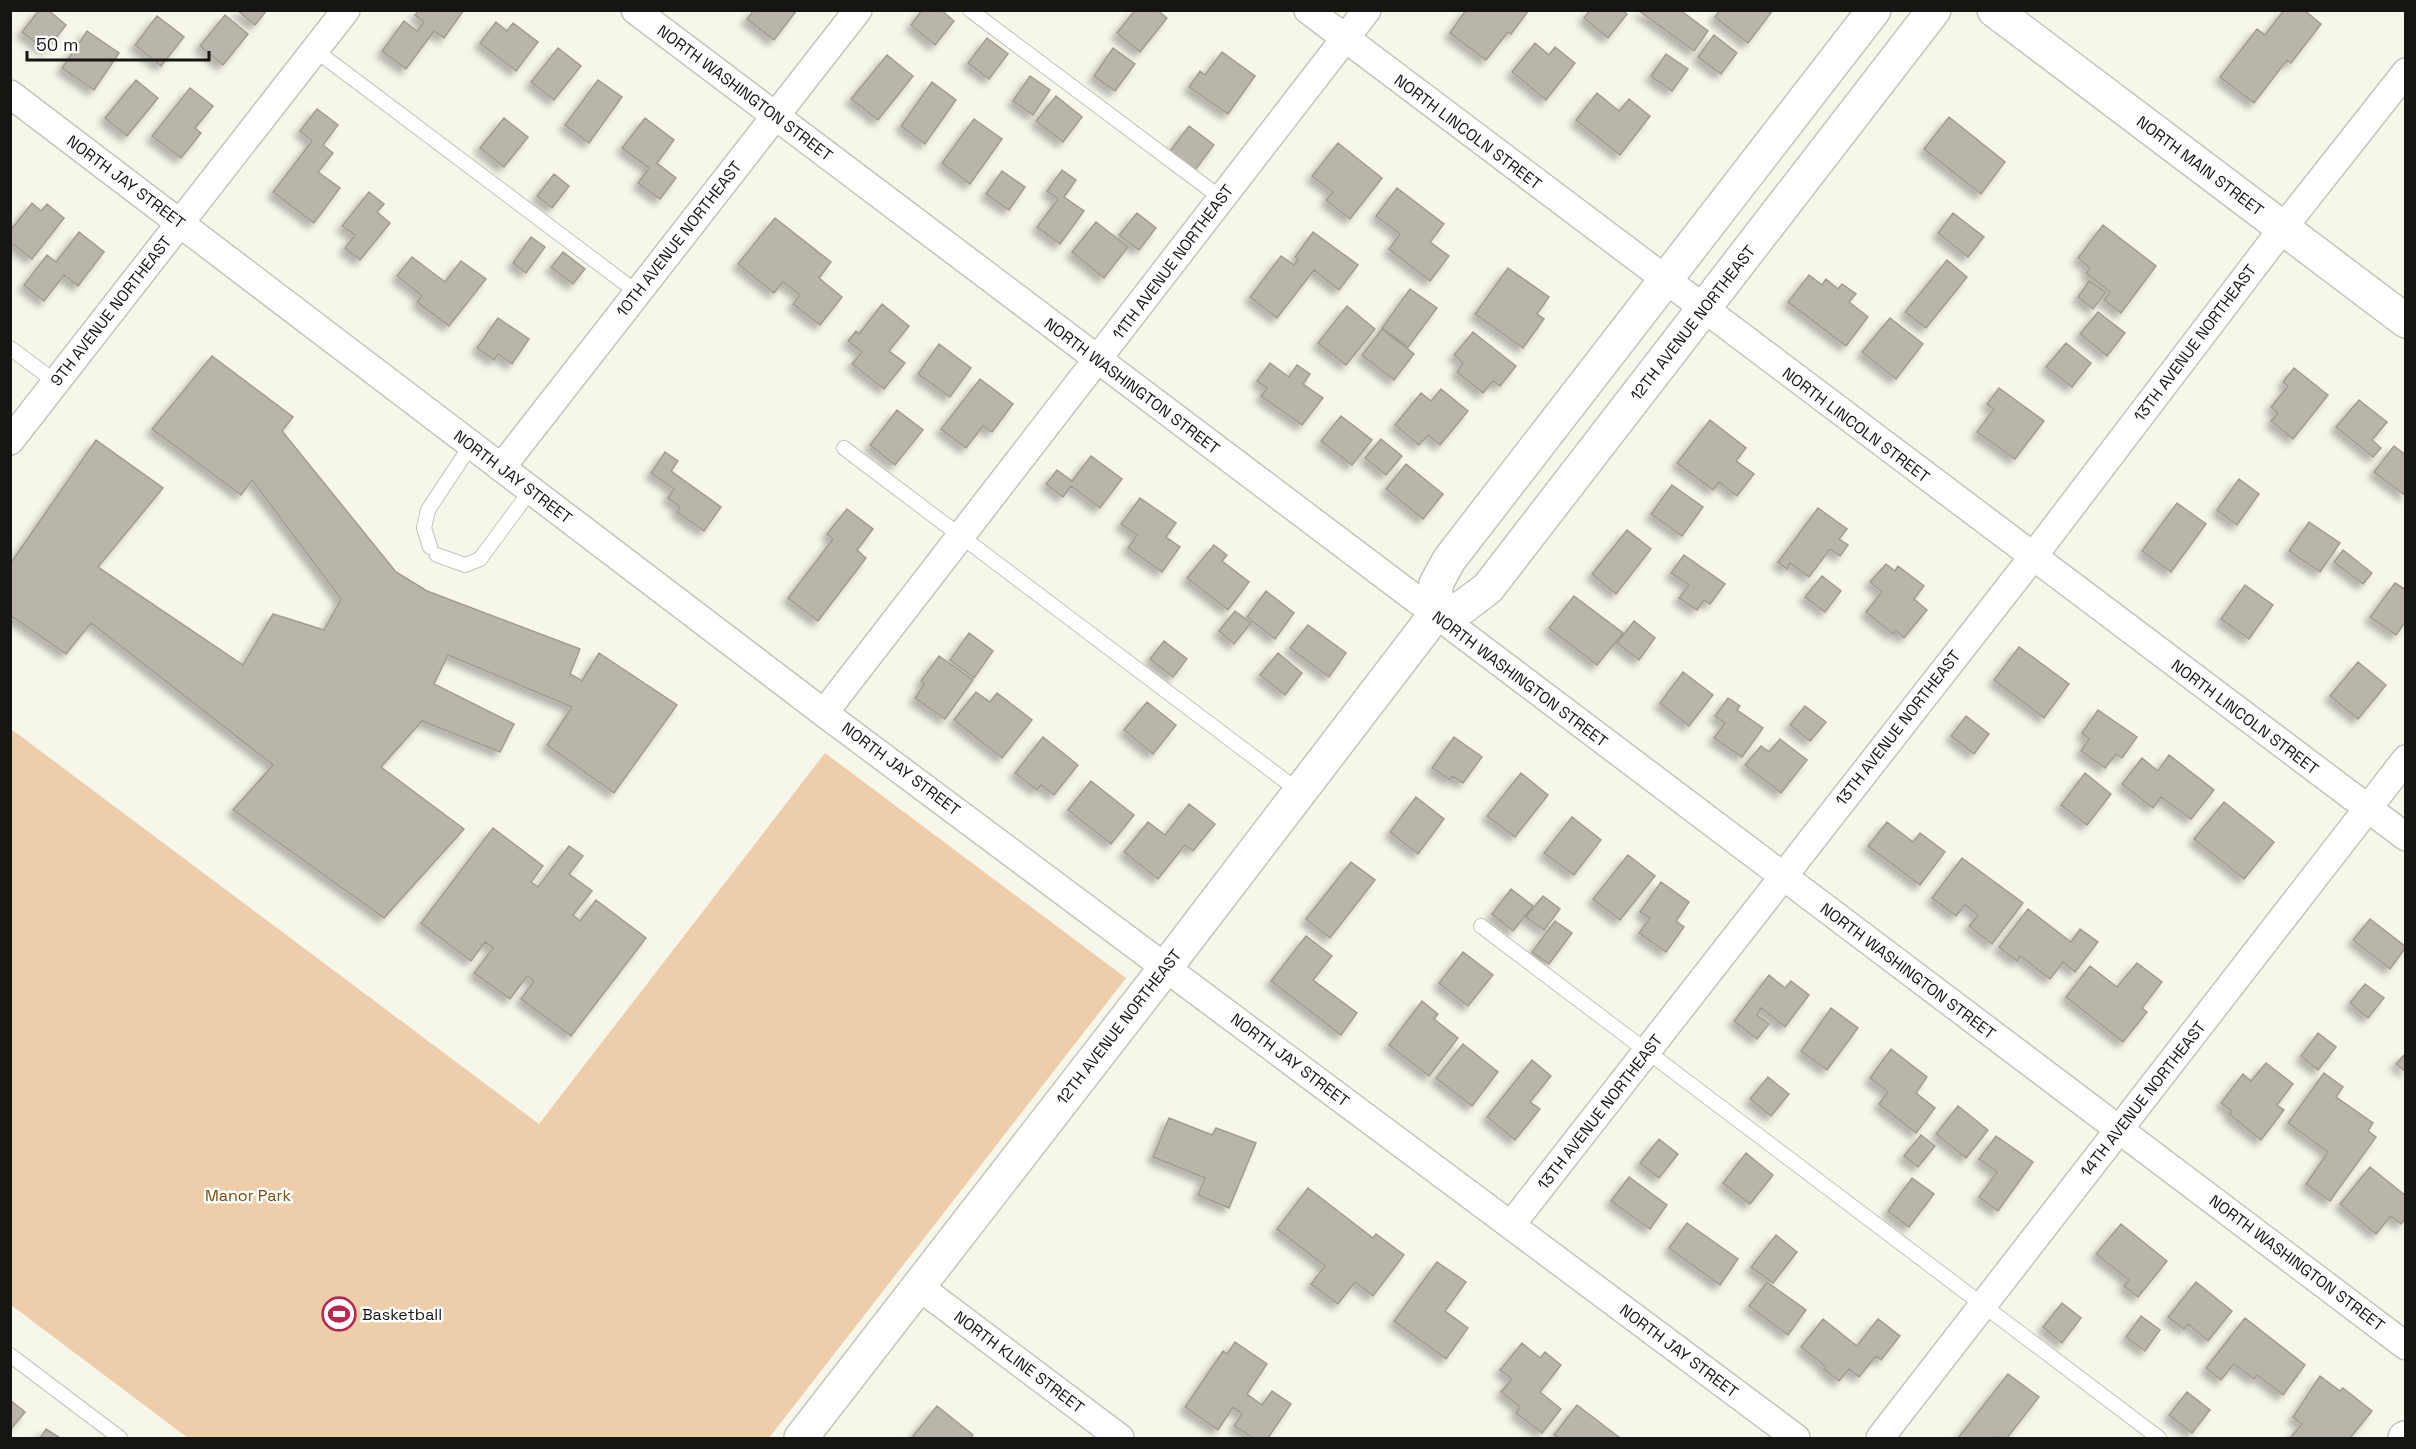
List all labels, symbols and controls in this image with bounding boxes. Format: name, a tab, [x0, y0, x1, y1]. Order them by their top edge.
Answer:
street label: NORTH WASHINGTON STREET	[653, 20, 837, 166]
scale bar	[27, 24, 208, 62]
text: 50 m	[36, 33, 78, 56]
street label: NORTH LINCOLN STREET	[1390, 70, 1546, 194]
street label: NORTH MAIN STREET	[2132, 111, 2268, 221]
street label: NORTH JAY STREET	[63, 131, 189, 233]
street label: 10TH AVENUE NORTHEAST	[612, 157, 746, 321]
street label: 11TH AVENUE NORTHEAST	[1108, 180, 1238, 344]
street label: 9TH AVENUE NORTHEAST	[46, 232, 176, 390]
street label: 12TH AVENUE NORTHEAST	[1626, 241, 1760, 405]
street label: 13TH AVENUE NORTHEAST	[2129, 260, 2261, 426]
street label: NORTH WASHINGTON STREET	[1040, 313, 1224, 459]
street label: NORTH LINCOLN STREET	[1778, 363, 1934, 487]
street label: NORTH JAY STREET	[450, 426, 576, 528]
street label: NORTH WASHINGTON STREET	[1428, 606, 1612, 752]
street label: 13TH AVENUE NORTHEAST	[1831, 646, 1965, 810]
street label: NORTH LINCOLN STREET	[2167, 655, 2323, 779]
street label: NORTH JAY STREET	[838, 718, 964, 820]
street label: NORTH WASHINGTON STREET	[1816, 898, 2000, 1044]
street label: 12TH AVENUE NORTHEAST	[1052, 945, 1186, 1109]
street label: NORTH JAY STREET	[1227, 1009, 1353, 1111]
street label: 14TH AVENUE NORTHEAST	[2076, 1017, 2210, 1181]
street label: 13TH AVENUE NORTHEAST	[1533, 1030, 1667, 1194]
park label: Manor Park	[205, 1185, 291, 1206]
street label: NORTH WASHINGTON STREET	[2205, 1190, 2389, 1336]
sports icon: Basketball	[321, 1296, 357, 1332]
street label: NORTH JAY STREET	[1616, 1300, 1742, 1402]
place label: Basketball	[362, 1304, 442, 1325]
street label: NORTH KLINE STREET	[950, 1306, 1088, 1418]

